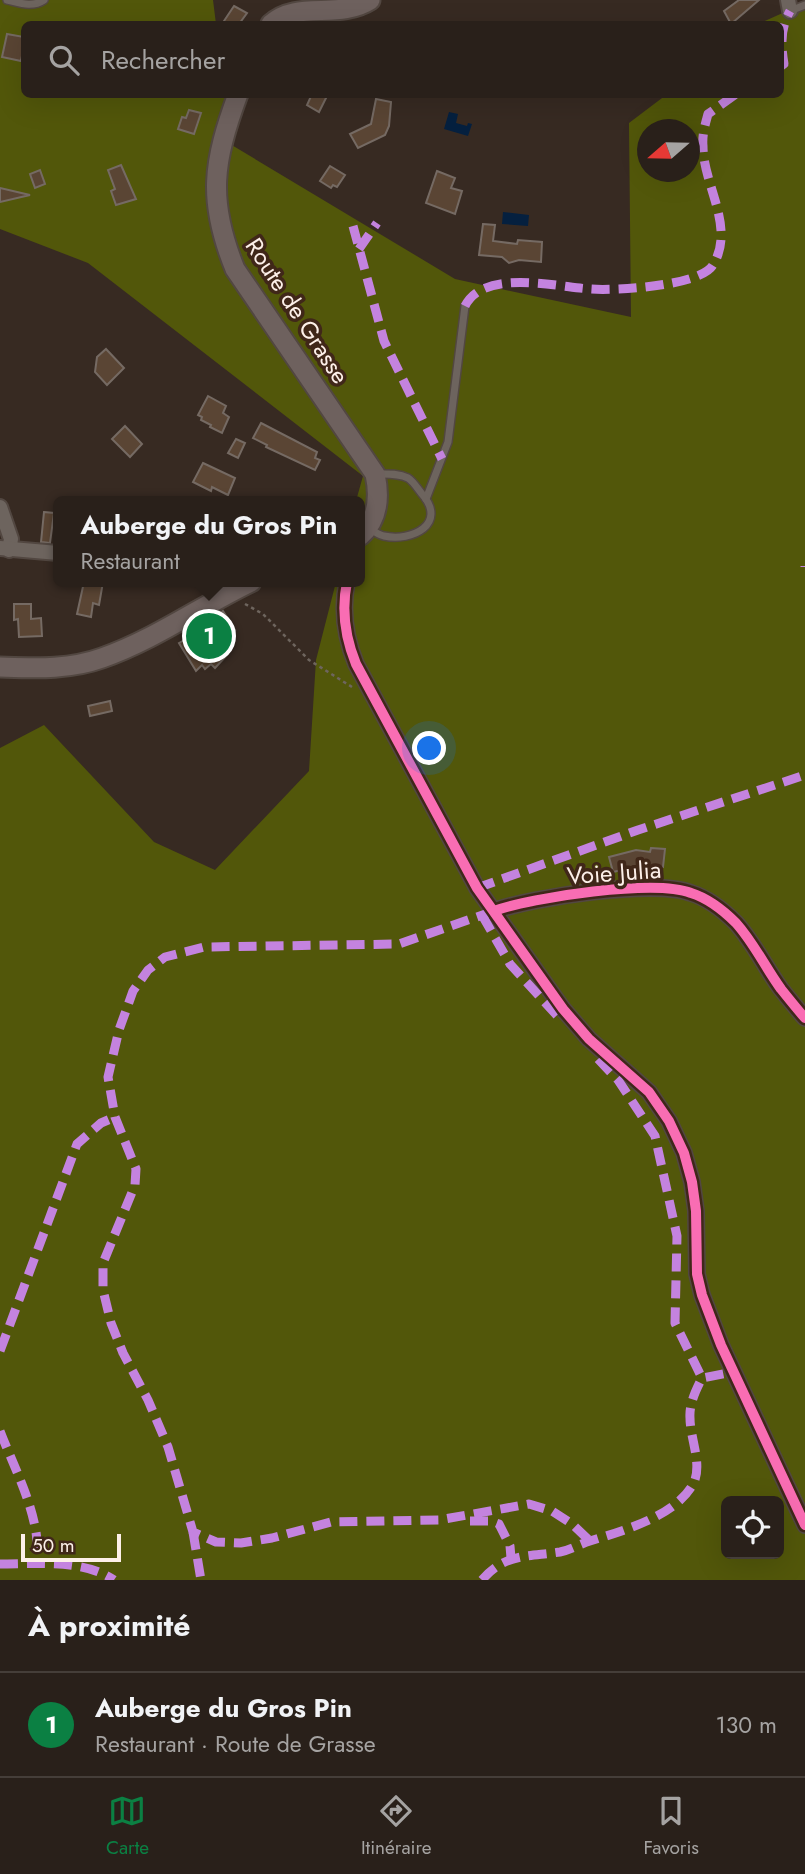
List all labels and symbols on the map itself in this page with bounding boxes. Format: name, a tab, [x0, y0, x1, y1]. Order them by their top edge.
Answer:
north arrow	[637, 119, 700, 182]
street label: Route de Grasse	[237, 231, 358, 391]
pin: 1	[186, 610, 232, 662]
your location	[412, 731, 446, 765]
street label: Voie Julia	[566, 852, 662, 893]
scale bar	[21, 1531, 121, 1563]

